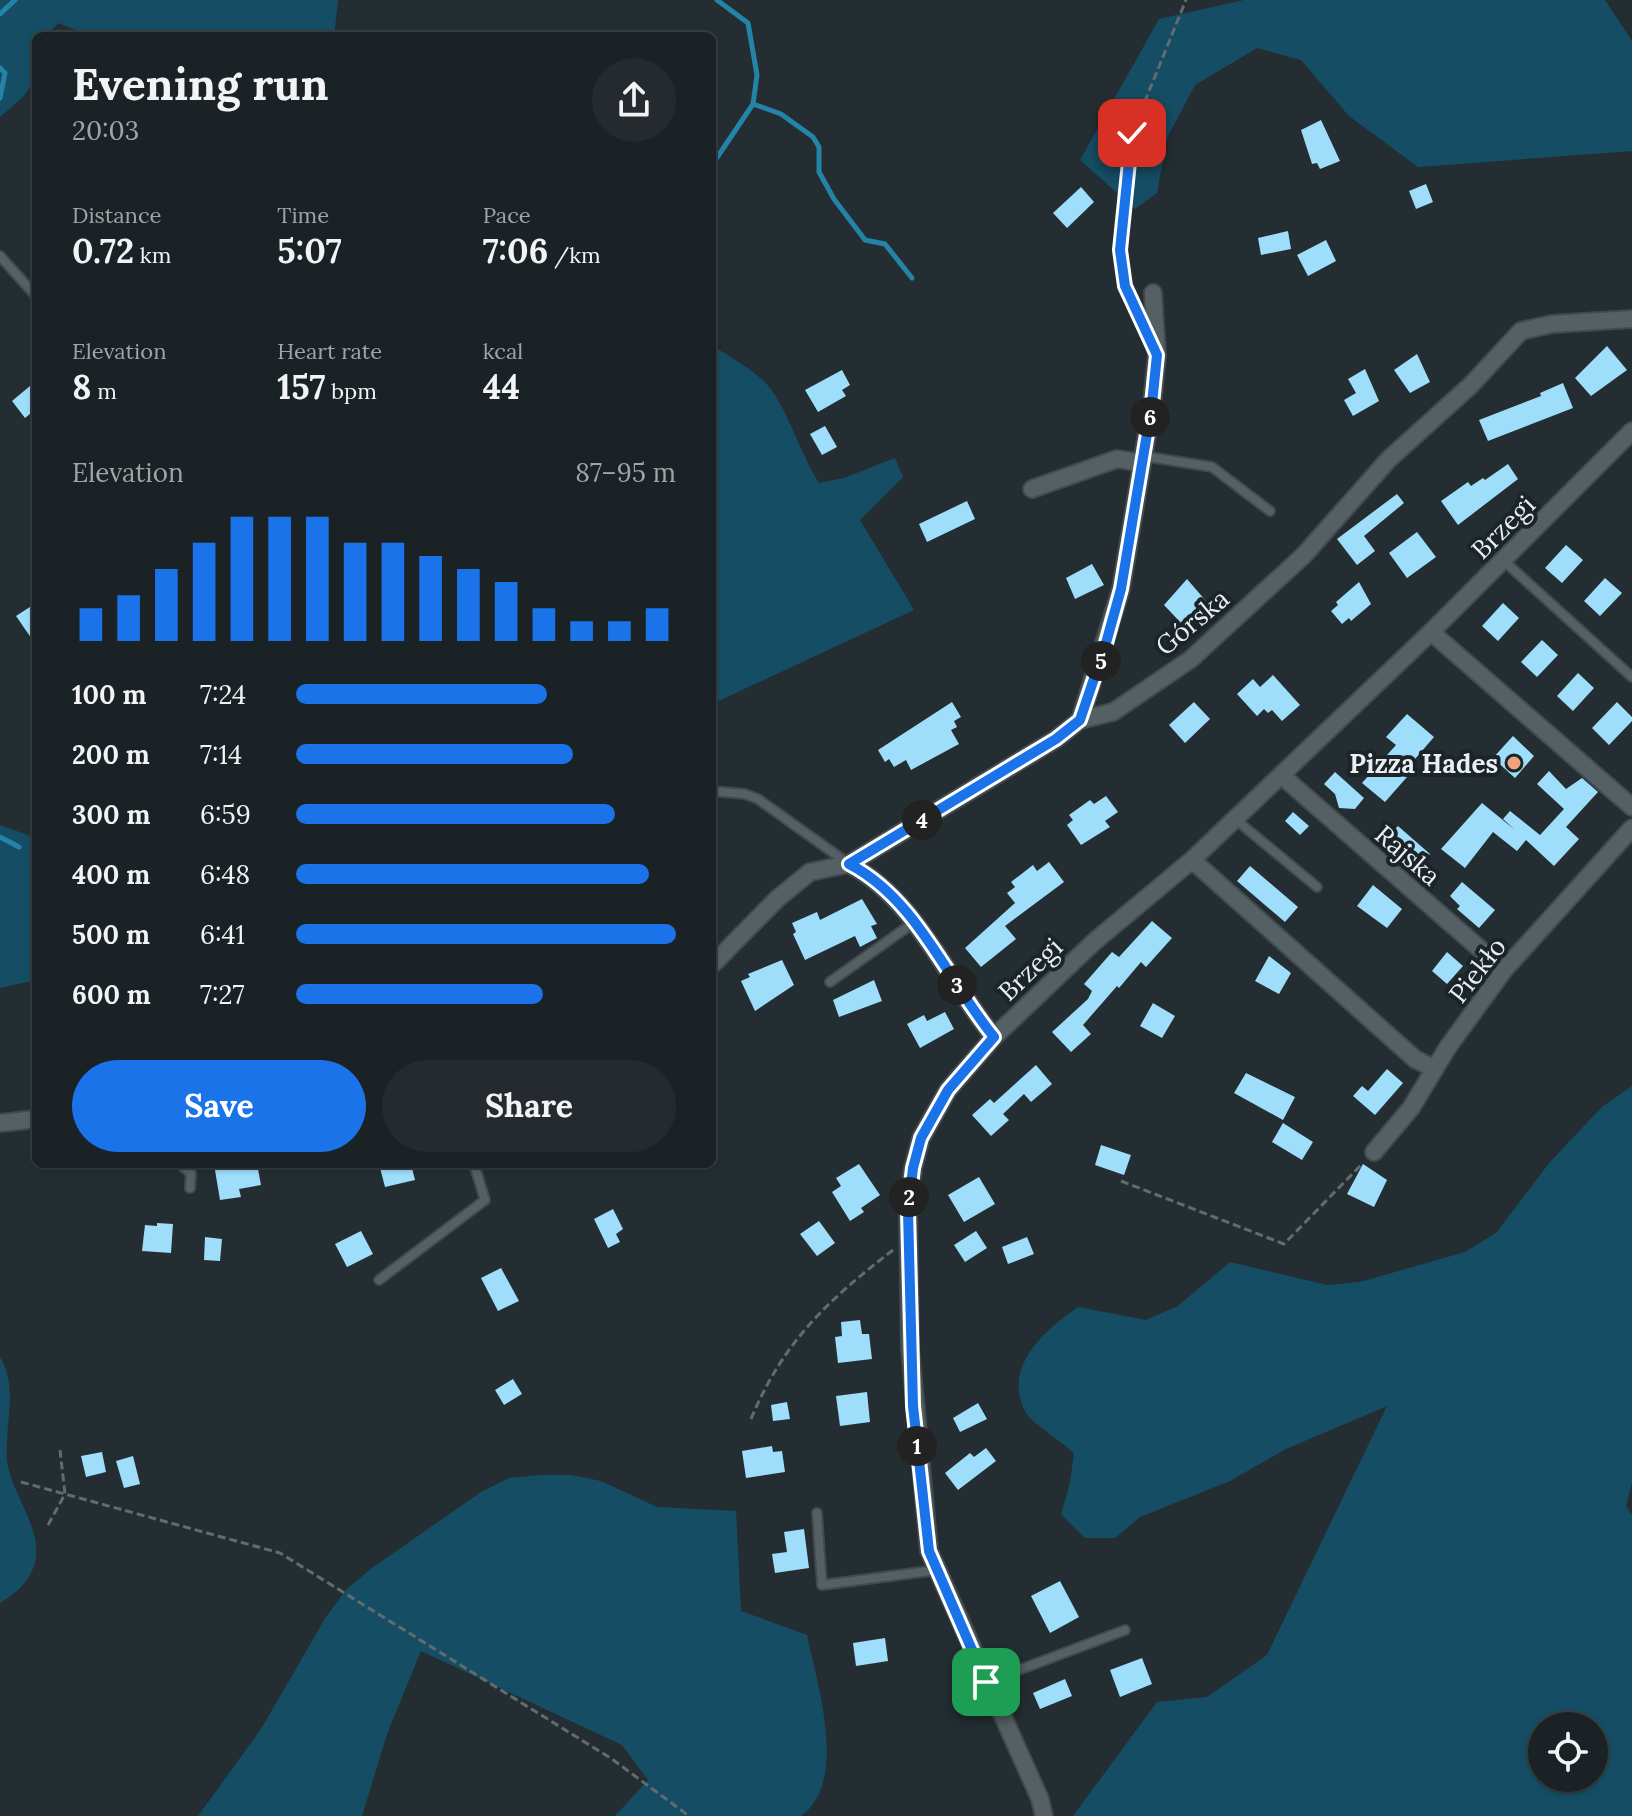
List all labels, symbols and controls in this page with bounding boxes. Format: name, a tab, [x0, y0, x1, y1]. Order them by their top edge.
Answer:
text: Evening run	[72, 56, 329, 112]
button: share	[592, 58, 676, 142]
pin	[1098, 99, 1166, 167]
icon: check	[1110, 111, 1154, 155]
text: 20:03	[72, 114, 139, 147]
text: Distance	[72, 201, 162, 229]
text: Time	[277, 201, 329, 229]
text: Pace	[483, 201, 531, 229]
text: 0.72	[72, 229, 134, 272]
text: 5:07	[277, 229, 342, 272]
text: 7:06	[483, 229, 548, 272]
text: km	[134, 241, 171, 269]
text: /km	[548, 241, 601, 269]
text: Elevation	[72, 337, 167, 365]
text: Heart rate	[277, 337, 382, 365]
text: kcal	[483, 337, 523, 365]
text: 8	[72, 365, 91, 408]
text: 157	[277, 365, 325, 408]
text: 44	[483, 365, 520, 408]
text: m	[91, 377, 117, 405]
text: bpm	[325, 377, 377, 405]
pin: 6	[1130, 397, 1170, 437]
text: 6	[1144, 403, 1156, 431]
text: Elevation	[72, 456, 184, 489]
text: 87–95 m	[575, 456, 676, 489]
street label: Brzegi	[1464, 488, 1542, 566]
street label: Górska	[1149, 582, 1235, 662]
pin: 5	[1081, 641, 1121, 681]
text: 5	[1095, 647, 1107, 675]
text: 100 m	[72, 678, 146, 711]
text: 7:24	[200, 678, 246, 711]
text: 200 m	[72, 738, 150, 771]
text: 7:14	[200, 738, 242, 771]
place label: Pizza Hades	[1349, 747, 1498, 780]
marker: Pizza Hades	[1505, 754, 1523, 772]
text: 300 m	[72, 798, 150, 831]
text: 6:59	[200, 798, 251, 831]
pin: 4	[902, 800, 942, 840]
text: 4	[916, 806, 928, 834]
street label: Rajska	[1369, 818, 1447, 892]
text: 400 m	[72, 858, 150, 891]
text: 6:48	[200, 858, 250, 891]
text: 500 m	[72, 918, 150, 951]
text: 6:41	[200, 918, 245, 951]
street label: Brzegi	[991, 930, 1069, 1008]
street label: Piekło	[1441, 931, 1513, 1009]
pin: 3	[937, 965, 977, 1005]
text: 3	[951, 971, 963, 999]
text: 600 m	[72, 978, 151, 1011]
text: 7:27	[200, 978, 244, 1011]
button: Save	[72, 1060, 366, 1152]
button: Share	[382, 1060, 676, 1152]
pin: 2	[889, 1177, 929, 1217]
text: 2	[903, 1183, 915, 1211]
pin: 1	[897, 1426, 937, 1466]
text: 1	[913, 1432, 921, 1460]
pin	[952, 1648, 1020, 1716]
icon: arrive	[964, 1660, 1008, 1704]
map controls	[1528, 1712, 1608, 1792]
button: locate	[1528, 1712, 1608, 1792]

